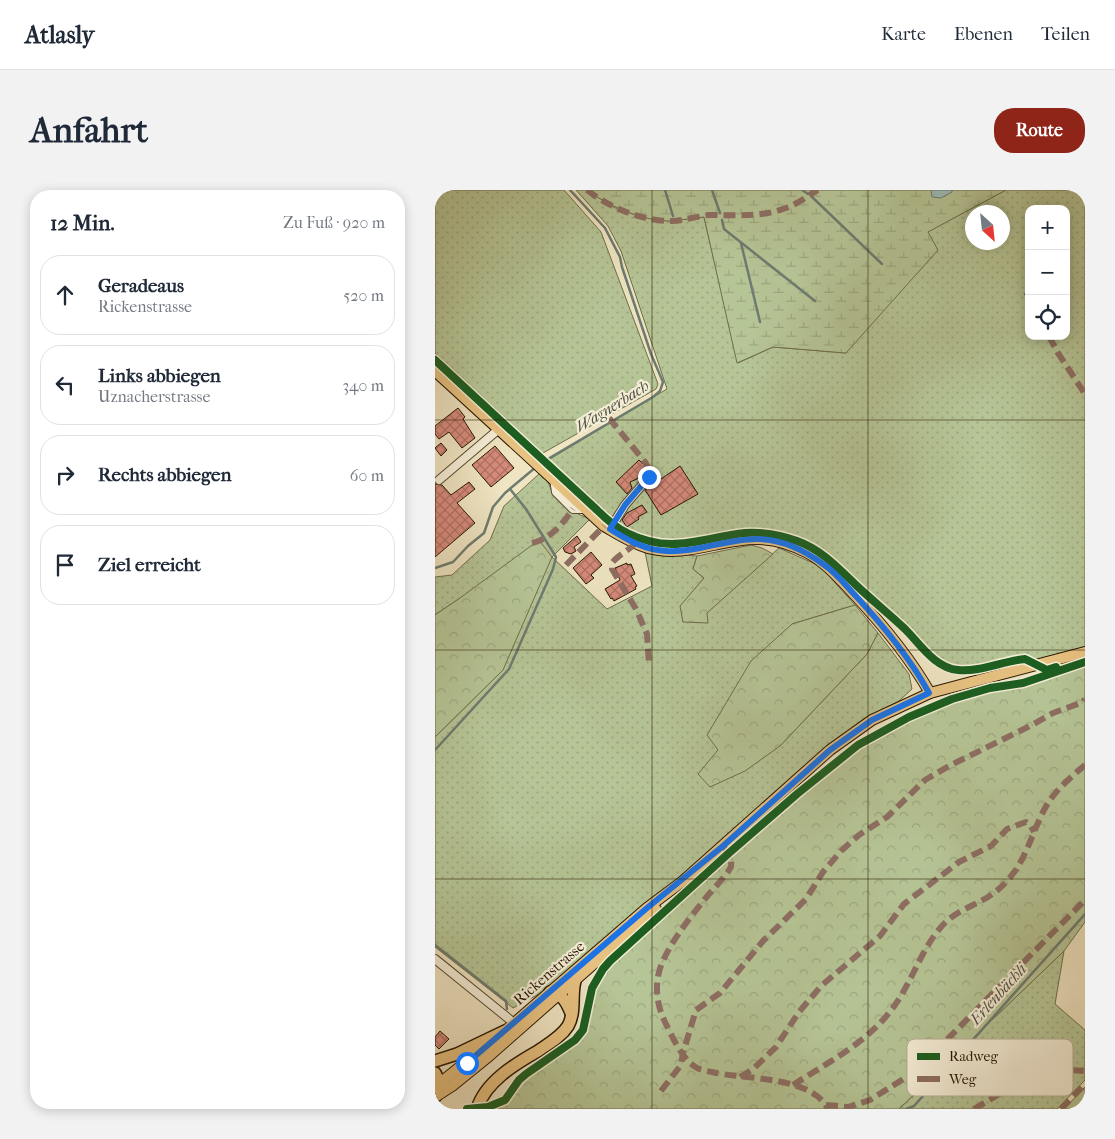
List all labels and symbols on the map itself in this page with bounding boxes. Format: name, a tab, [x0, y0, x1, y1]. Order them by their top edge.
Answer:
north arrow	[965, 205, 1010, 250]
water label: Wagnerbach	[572, 376, 652, 436]
route end	[638, 466, 661, 489]
street label: Rickenstrasse	[510, 937, 589, 1009]
water label: Erlenbächli	[965, 959, 1031, 1029]
legend	[907, 1039, 1073, 1096]
text: Radweg	[949, 1048, 998, 1065]
route start	[456, 1052, 479, 1075]
text: Weg	[948, 1071, 977, 1088]

